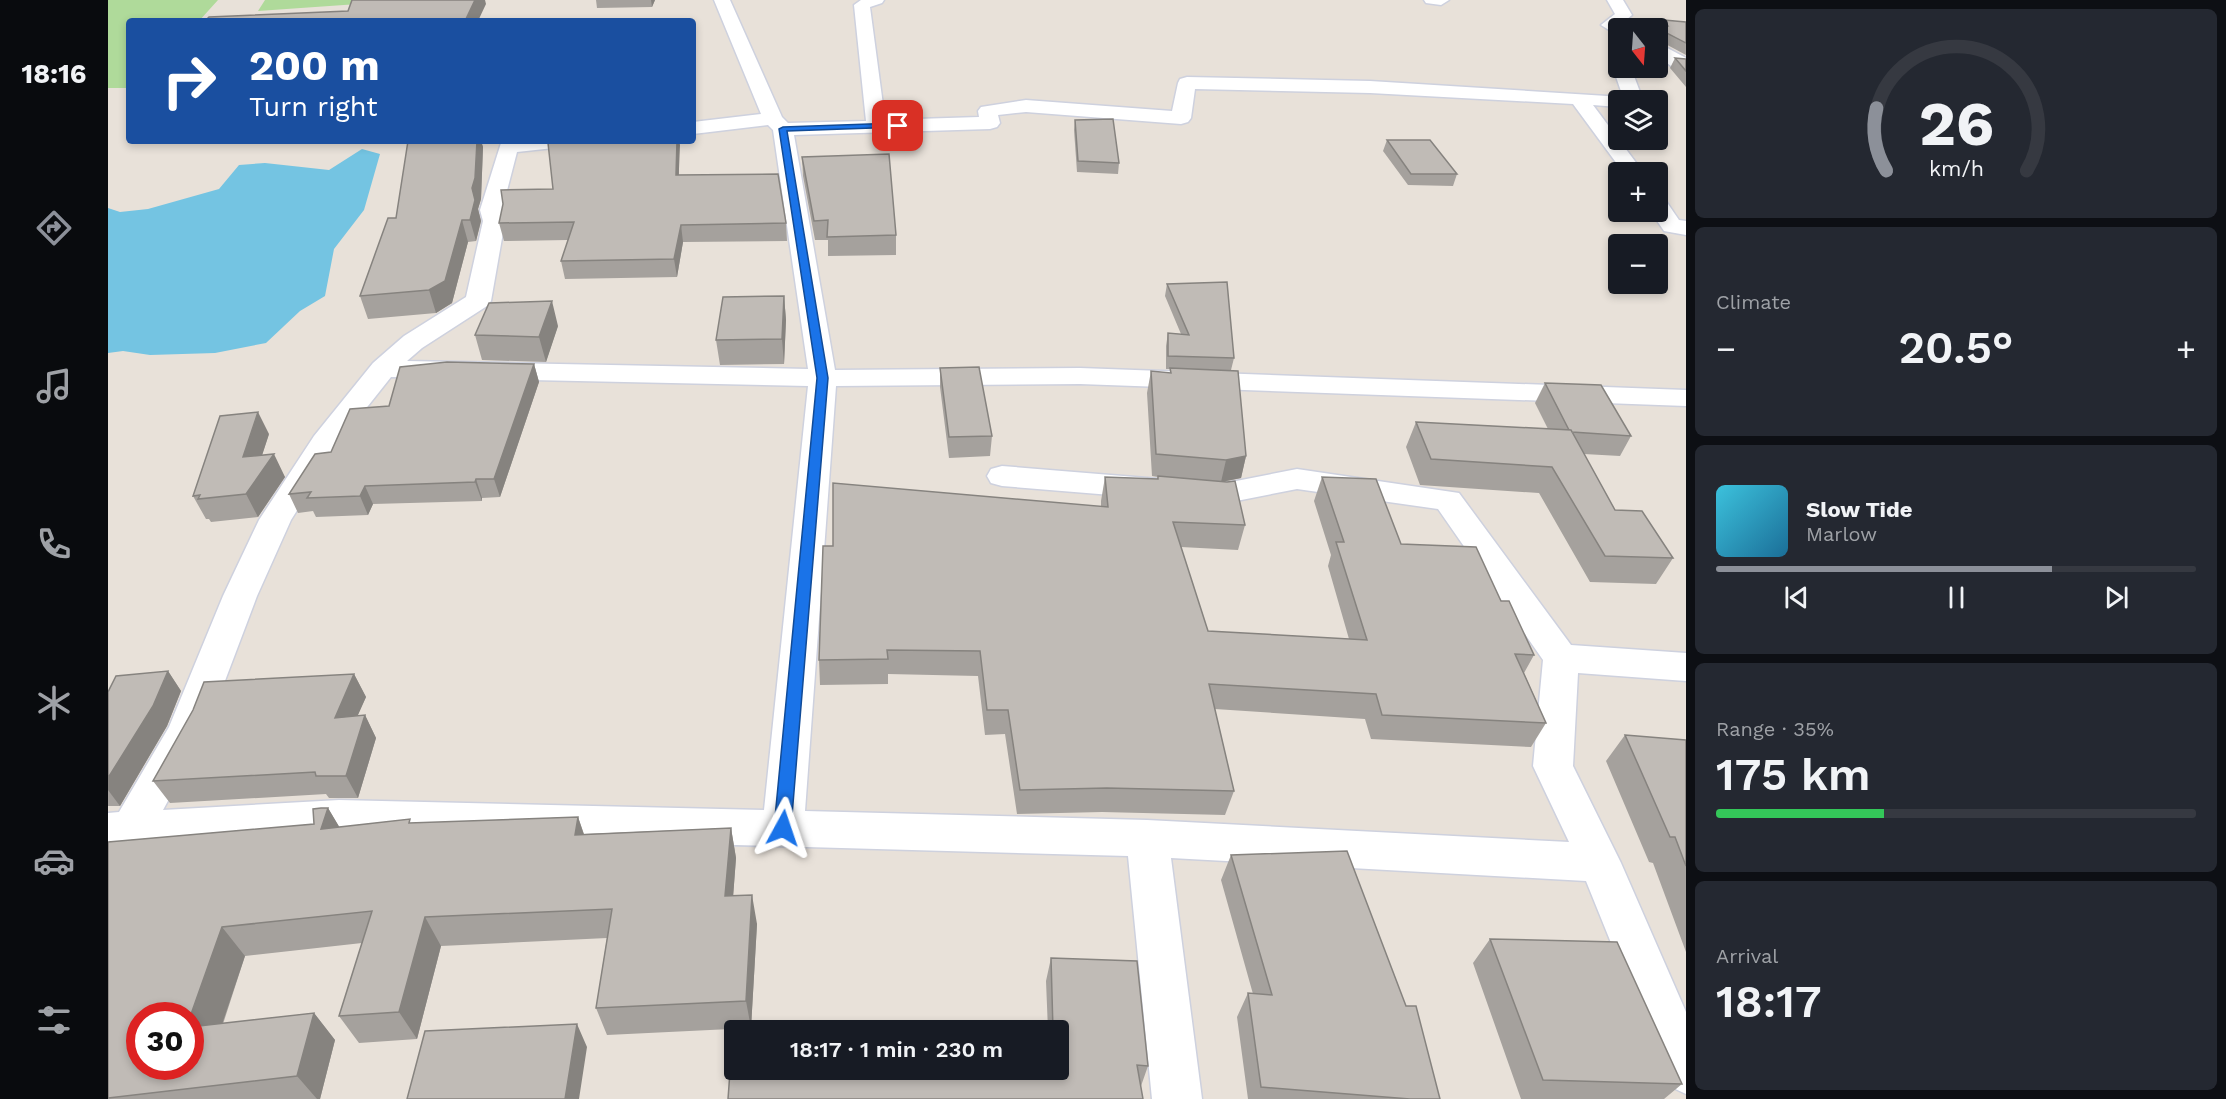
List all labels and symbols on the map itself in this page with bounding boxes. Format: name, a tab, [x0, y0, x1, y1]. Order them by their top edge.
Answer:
north arrow	[1608, 18, 1668, 78]
pin	[872, 100, 923, 151]
position arrow	[751, 796, 815, 860]
speed limit sign: 30	[126, 1002, 204, 1080]

